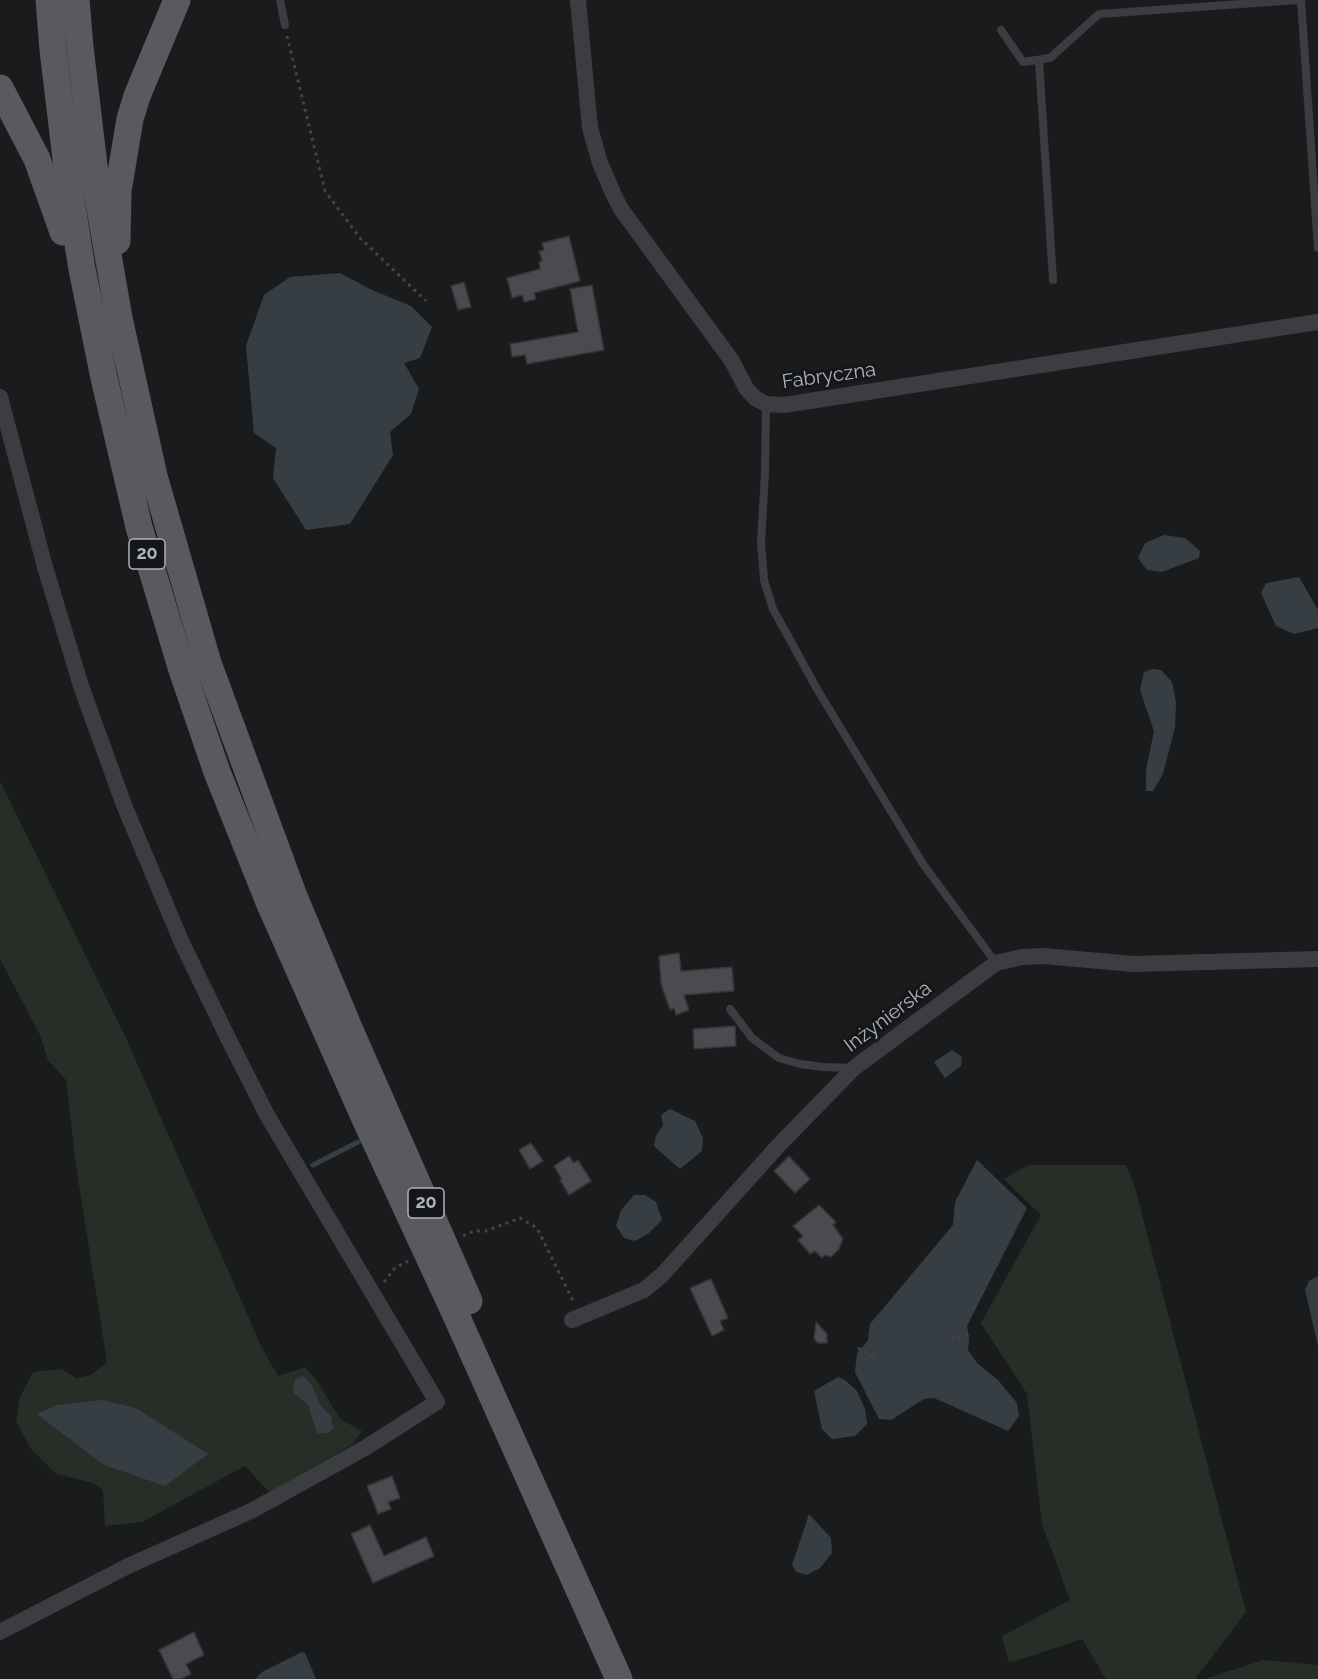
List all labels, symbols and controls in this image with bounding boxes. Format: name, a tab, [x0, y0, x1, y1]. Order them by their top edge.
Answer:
street label: Fabryczna	[780, 358, 878, 394]
road number: 20	[129, 539, 165, 569]
street label: Inżynierska	[840, 976, 936, 1058]
road number: 20	[408, 1188, 444, 1218]

